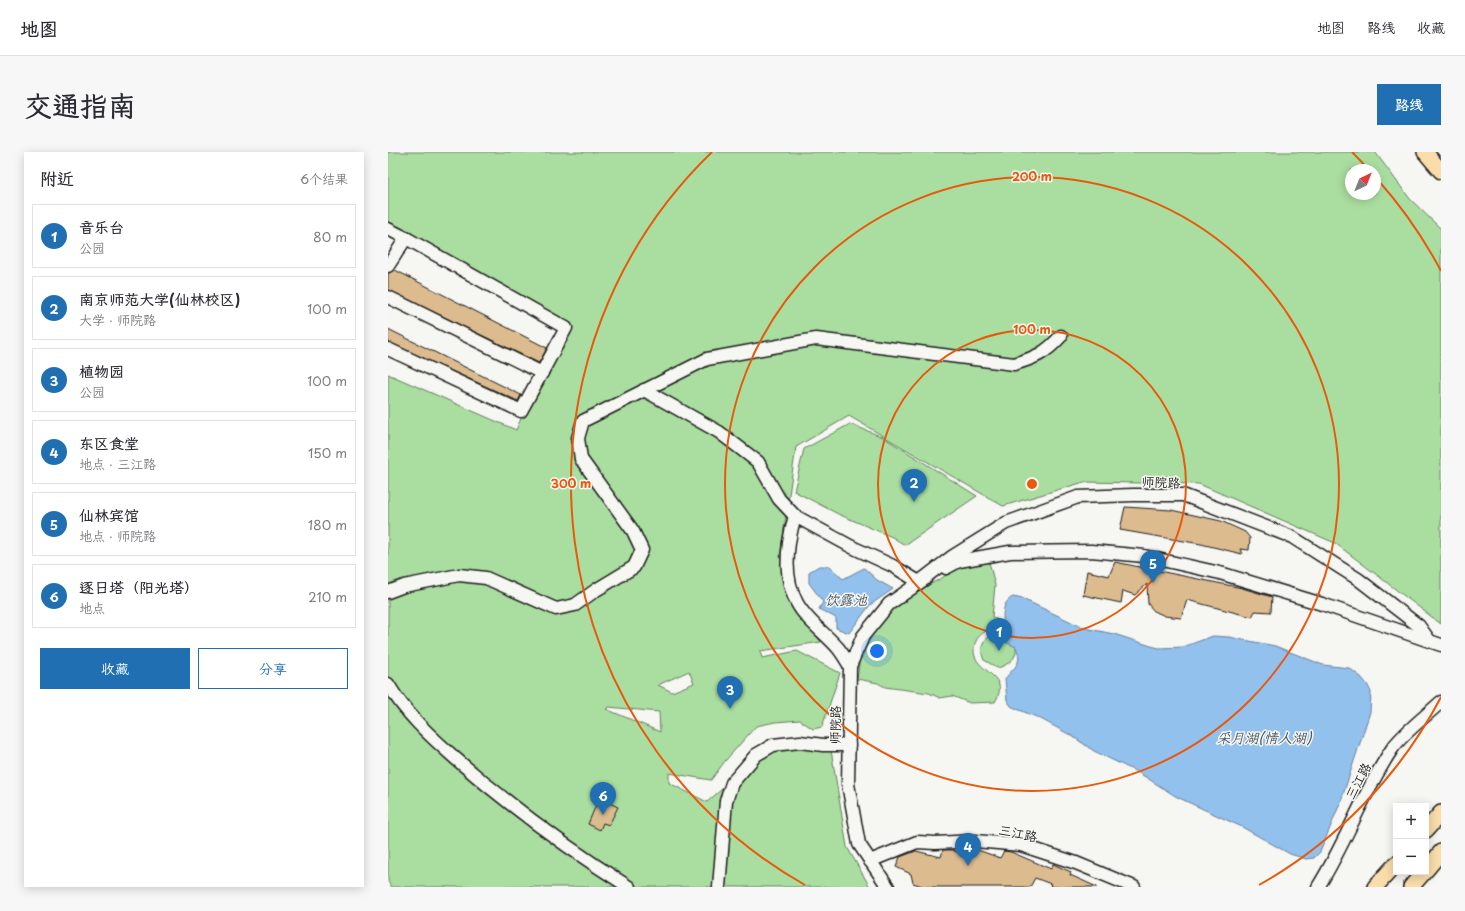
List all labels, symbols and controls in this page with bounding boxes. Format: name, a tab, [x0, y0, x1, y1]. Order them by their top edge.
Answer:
text: 地图	[20, 14, 58, 42]
text: 地图	[1317, 17, 1345, 38]
text: 路线	[1367, 17, 1395, 38]
text: 收藏	[1417, 17, 1445, 38]
text: 交通指南	[24, 83, 136, 126]
button: 路线	[1377, 84, 1441, 125]
north arrow	[1345, 164, 1381, 200]
text: 附近	[40, 165, 74, 191]
text: 200 m	[1012, 167, 1052, 185]
text: 6个结果	[300, 169, 348, 188]
text: 音乐台	[79, 215, 124, 238]
text: 1	[51, 227, 57, 246]
text: 80 m	[313, 227, 347, 246]
text: 公园	[79, 238, 105, 257]
text: 南京师范大学(仙林校区)	[79, 287, 240, 310]
text: 2	[49, 299, 59, 318]
text: 100 m	[307, 299, 347, 318]
text: 大学 · 师院路	[79, 310, 156, 329]
text: 100 m	[1013, 320, 1051, 338]
text: 植物园	[79, 359, 124, 382]
text: 3	[50, 371, 58, 390]
text: 100 m	[307, 371, 347, 390]
text: 公园	[79, 382, 105, 401]
text: 东区食堂	[79, 431, 139, 454]
text: 4	[50, 443, 58, 462]
text: 150 m	[308, 443, 347, 462]
text: 地点 · 三江路	[79, 454, 156, 473]
pin: 2	[901, 469, 927, 502]
street label: 师院路	[1141, 471, 1181, 492]
text: 300 m	[551, 474, 591, 492]
centre of rings	[1025, 477, 1039, 491]
text: 仙林宾馆	[79, 503, 139, 526]
text: 5	[50, 515, 58, 534]
text: 180 m	[308, 515, 347, 534]
text: 地点 · 师院路	[79, 526, 156, 545]
pin: 5	[1140, 550, 1166, 583]
text: 逐日塔（阳光塔）	[79, 575, 199, 598]
text: 6	[49, 587, 59, 606]
text: 210 m	[308, 587, 347, 606]
water label: 饮露池	[825, 589, 868, 610]
text: 地点	[79, 598, 105, 617]
pin: 1	[986, 618, 1012, 651]
your location	[867, 641, 887, 661]
button: 收藏	[40, 648, 190, 689]
button: 分享	[198, 648, 348, 689]
pin: 3	[717, 676, 743, 709]
street label: 师院路	[825, 705, 844, 745]
water label: 采月湖(情人湖)	[1216, 727, 1313, 748]
street label: 三江路	[1340, 759, 1375, 802]
pin: 6	[590, 782, 616, 815]
map controls	[1393, 803, 1429, 875]
button: +	[1393, 803, 1429, 839]
street label: 三江路	[997, 819, 1039, 846]
pin: 4	[955, 833, 981, 866]
button: −	[1393, 839, 1429, 875]

